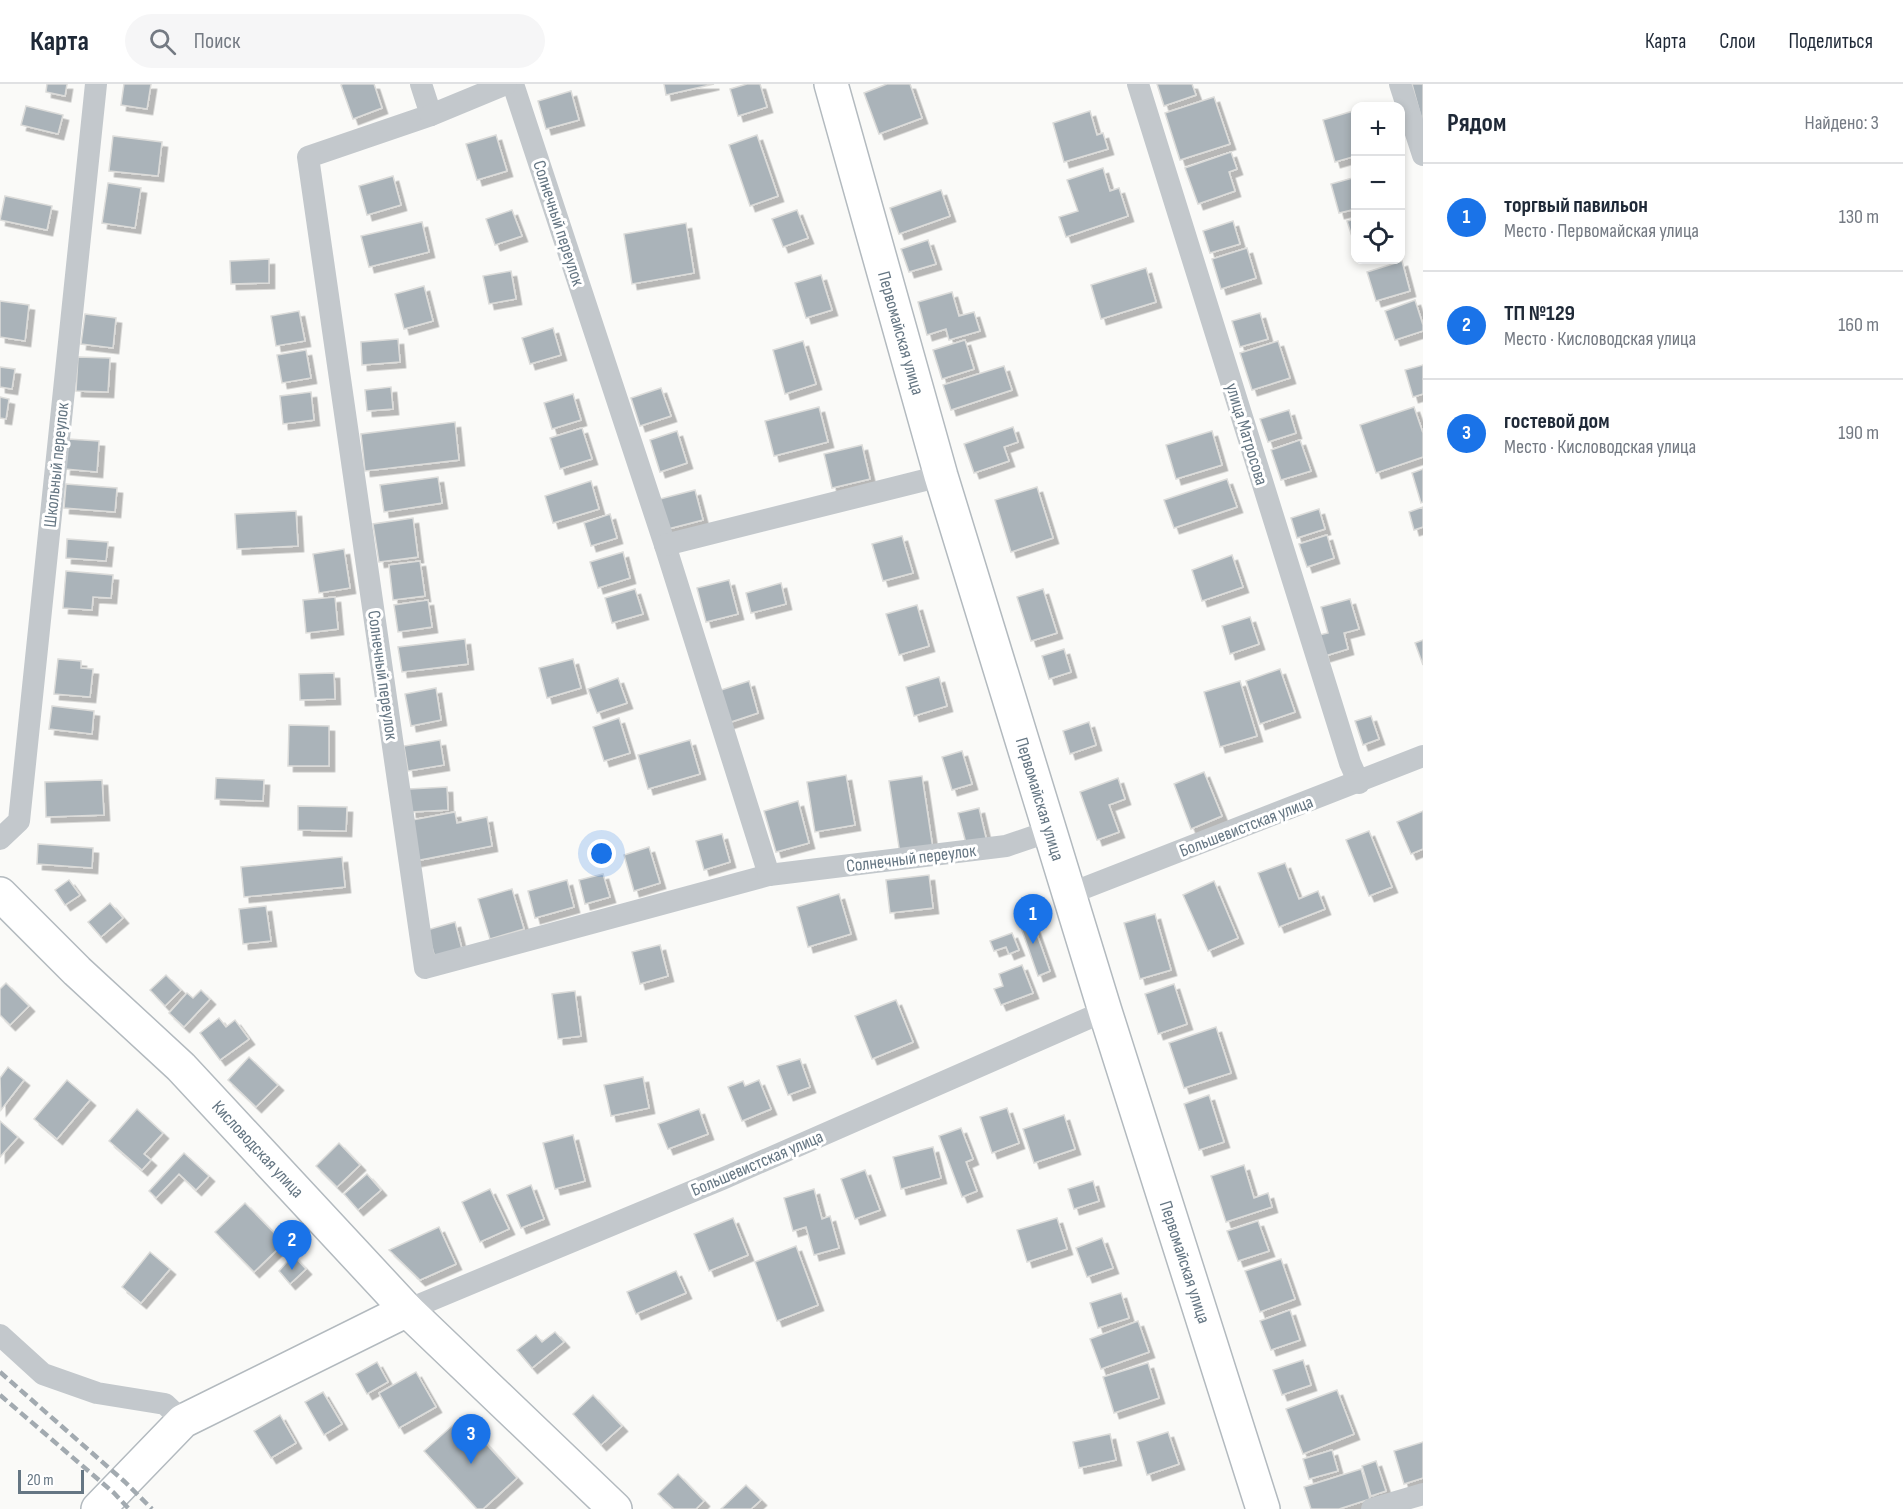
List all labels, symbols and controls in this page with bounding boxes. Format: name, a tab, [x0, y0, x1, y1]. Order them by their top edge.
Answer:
search box	[125, 14, 545, 68]
text: Карта	[30, 25, 89, 58]
icon: search	[146, 25, 179, 58]
text: Поиск	[194, 28, 240, 55]
text: Карта	[1645, 29, 1686, 54]
text: Слои	[1719, 29, 1755, 54]
text: Поделиться	[1788, 29, 1873, 54]
map controls	[1351, 102, 1405, 264]
button: +	[1351, 102, 1405, 156]
text: Рядом	[1447, 108, 1506, 139]
text: Найдено: 3	[1805, 111, 1879, 135]
button: −	[1351, 156, 1405, 210]
street label: Солнечный переулок	[528, 158, 589, 289]
text: торгвый павильон	[1504, 192, 1648, 219]
text: 1	[1463, 205, 1470, 229]
text: 130 m	[1839, 205, 1879, 229]
button: locate	[1351, 210, 1405, 264]
text: Место · Первомайская улица	[1504, 219, 1699, 243]
street label: Первомайская улица	[873, 269, 928, 397]
text: ТП №129	[1504, 300, 1575, 327]
text: 2	[1462, 313, 1471, 337]
text: 160 m	[1838, 313, 1879, 337]
text: Место · Кисловодская улица	[1504, 327, 1696, 351]
street label: улица Матросова	[1221, 381, 1272, 488]
street label: Школьный переулок	[39, 401, 74, 529]
text: гостевой дом	[1504, 408, 1610, 435]
text: 3	[1462, 421, 1471, 445]
text: 190 m	[1838, 421, 1879, 445]
text: Место · Кисловодская улица	[1504, 435, 1696, 459]
street label: Солнечный переулок	[363, 609, 402, 741]
street label: Первомайская улица	[1011, 735, 1068, 863]
street label: Большевистская улица	[1176, 791, 1316, 862]
your location	[587, 839, 616, 868]
street label: Солнечный переулок	[845, 840, 977, 877]
pin: 1	[1014, 894, 1052, 944]
street label: Кисловодская улица	[207, 1096, 308, 1202]
street label: Большевистская улица	[688, 1126, 826, 1201]
street label: Первомайская улица	[1155, 1198, 1214, 1326]
pin: 2	[272, 1220, 312, 1270]
pin: 3	[452, 1414, 490, 1464]
scale bar	[18, 1467, 84, 1494]
text: 20 m	[27, 1471, 54, 1490]

